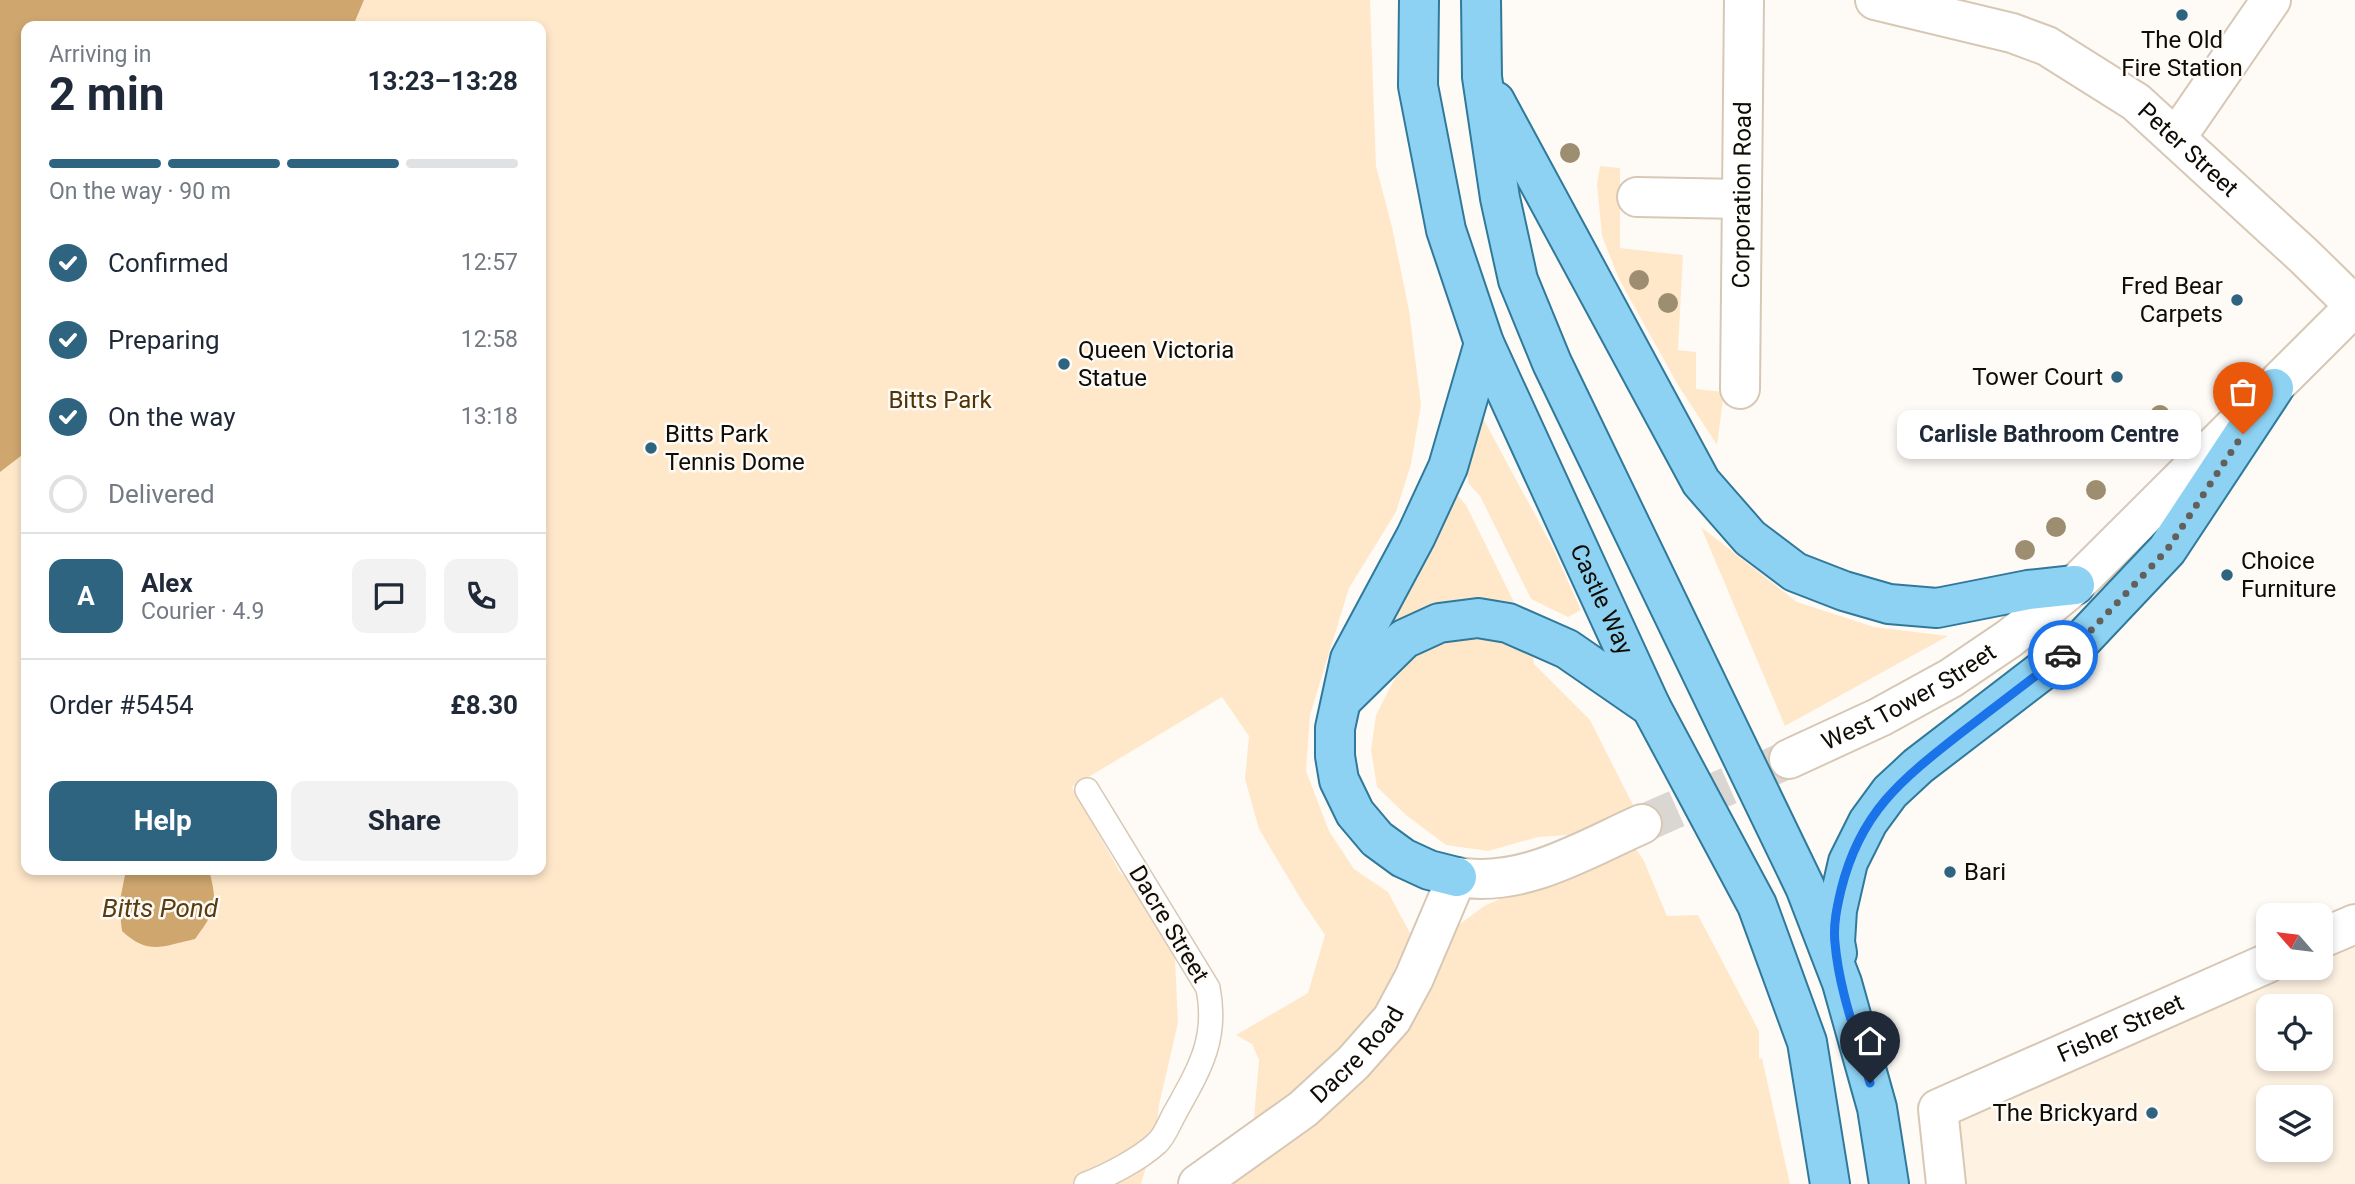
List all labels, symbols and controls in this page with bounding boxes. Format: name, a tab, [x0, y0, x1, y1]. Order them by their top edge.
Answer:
marker: The Old Fire Station	[2174, 7, 2190, 23]
place label: The Old Fire Station	[2121, 26, 2243, 82]
text: Arriving in	[49, 41, 152, 68]
text: 13:23–13:28	[368, 66, 518, 96]
text: 2 min	[49, 67, 165, 121]
street label: Peter Street	[2132, 97, 2244, 203]
street label: Corporation Road	[1727, 101, 1757, 289]
text: On the way · 90 m	[49, 178, 231, 205]
icon: check	[49, 244, 87, 282]
text: Confirmed	[108, 248, 229, 278]
text: 12:57	[461, 249, 518, 276]
place label: Fred Bear Carpets	[2121, 272, 2223, 328]
marker: Fred Bear Carpets	[2229, 292, 2245, 308]
icon: check	[49, 321, 87, 359]
text: Preparing	[108, 325, 220, 355]
text: 12:58	[461, 326, 518, 353]
place label: Queen Victoria Statue	[1078, 336, 1234, 392]
marker: Queen Victoria Statue	[1056, 356, 1072, 372]
pin	[2213, 362, 2273, 434]
place label: Tower Court	[1972, 363, 2103, 391]
marker: Tower Court	[2109, 369, 2125, 385]
icon: bag	[2224, 373, 2262, 411]
park label: Bitts Park	[888, 386, 992, 414]
icon: check	[49, 398, 87, 436]
text: On the way	[108, 402, 236, 432]
text: 13:18	[461, 403, 518, 430]
callout: Carlisle Bathroom Centre	[1896, 410, 2201, 458]
place label: Bitts Park Tennis Dome	[665, 420, 805, 476]
text: Carlisle Bathroom Centre	[1919, 421, 2179, 448]
marker: Bitts Park Tennis Dome	[643, 440, 659, 456]
text: Delivered	[108, 479, 215, 509]
street label: Castle Way	[1564, 540, 1639, 660]
place label: Choice Furniture	[2241, 547, 2336, 603]
button: chat	[352, 559, 426, 633]
button: phone	[444, 559, 518, 633]
marker: Choice Furniture	[2219, 567, 2235, 583]
text: Alex	[141, 568, 193, 598]
text: A	[77, 581, 95, 611]
text: Courier · 4.9	[141, 598, 264, 625]
courier	[2028, 620, 2098, 690]
icon: car	[2044, 636, 2082, 674]
street label: West Tower Street	[1817, 638, 2001, 756]
text: Order #5454	[49, 690, 194, 720]
text: £8.30	[450, 690, 518, 720]
button: Help	[49, 781, 277, 861]
button: Share	[291, 781, 518, 861]
place label: Bari	[1964, 858, 2006, 886]
street label: Dacre Street	[1123, 861, 1215, 988]
marker: Bari	[1942, 864, 1958, 880]
water label: Bitts Pond	[102, 893, 219, 923]
north arrow	[2256, 903, 2333, 980]
map controls	[2256, 903, 2333, 1162]
street label: Fisher Street	[2053, 988, 2188, 1068]
button: locate	[2256, 994, 2333, 1071]
street label: Dacre Road	[1305, 1002, 1410, 1109]
pin	[1840, 1011, 1900, 1083]
icon: home	[1851, 1022, 1889, 1060]
button: layers	[2256, 1085, 2333, 1162]
place label: The Brickyard	[1992, 1099, 2138, 1127]
marker: The Brickyard	[2144, 1105, 2160, 1121]

